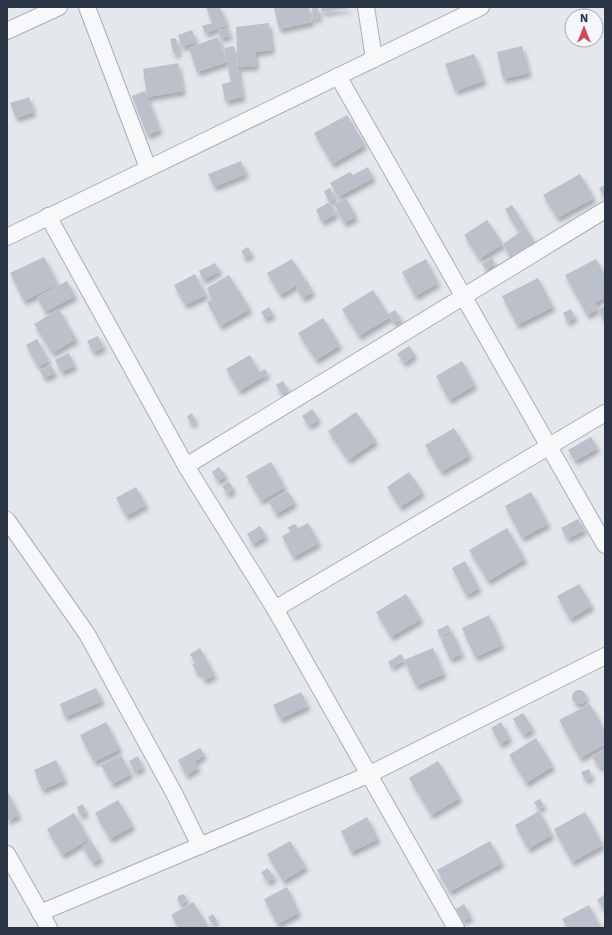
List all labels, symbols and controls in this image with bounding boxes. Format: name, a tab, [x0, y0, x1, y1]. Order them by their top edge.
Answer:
north arrow	[564, 8, 604, 48]
text: N	[580, 12, 588, 25]

